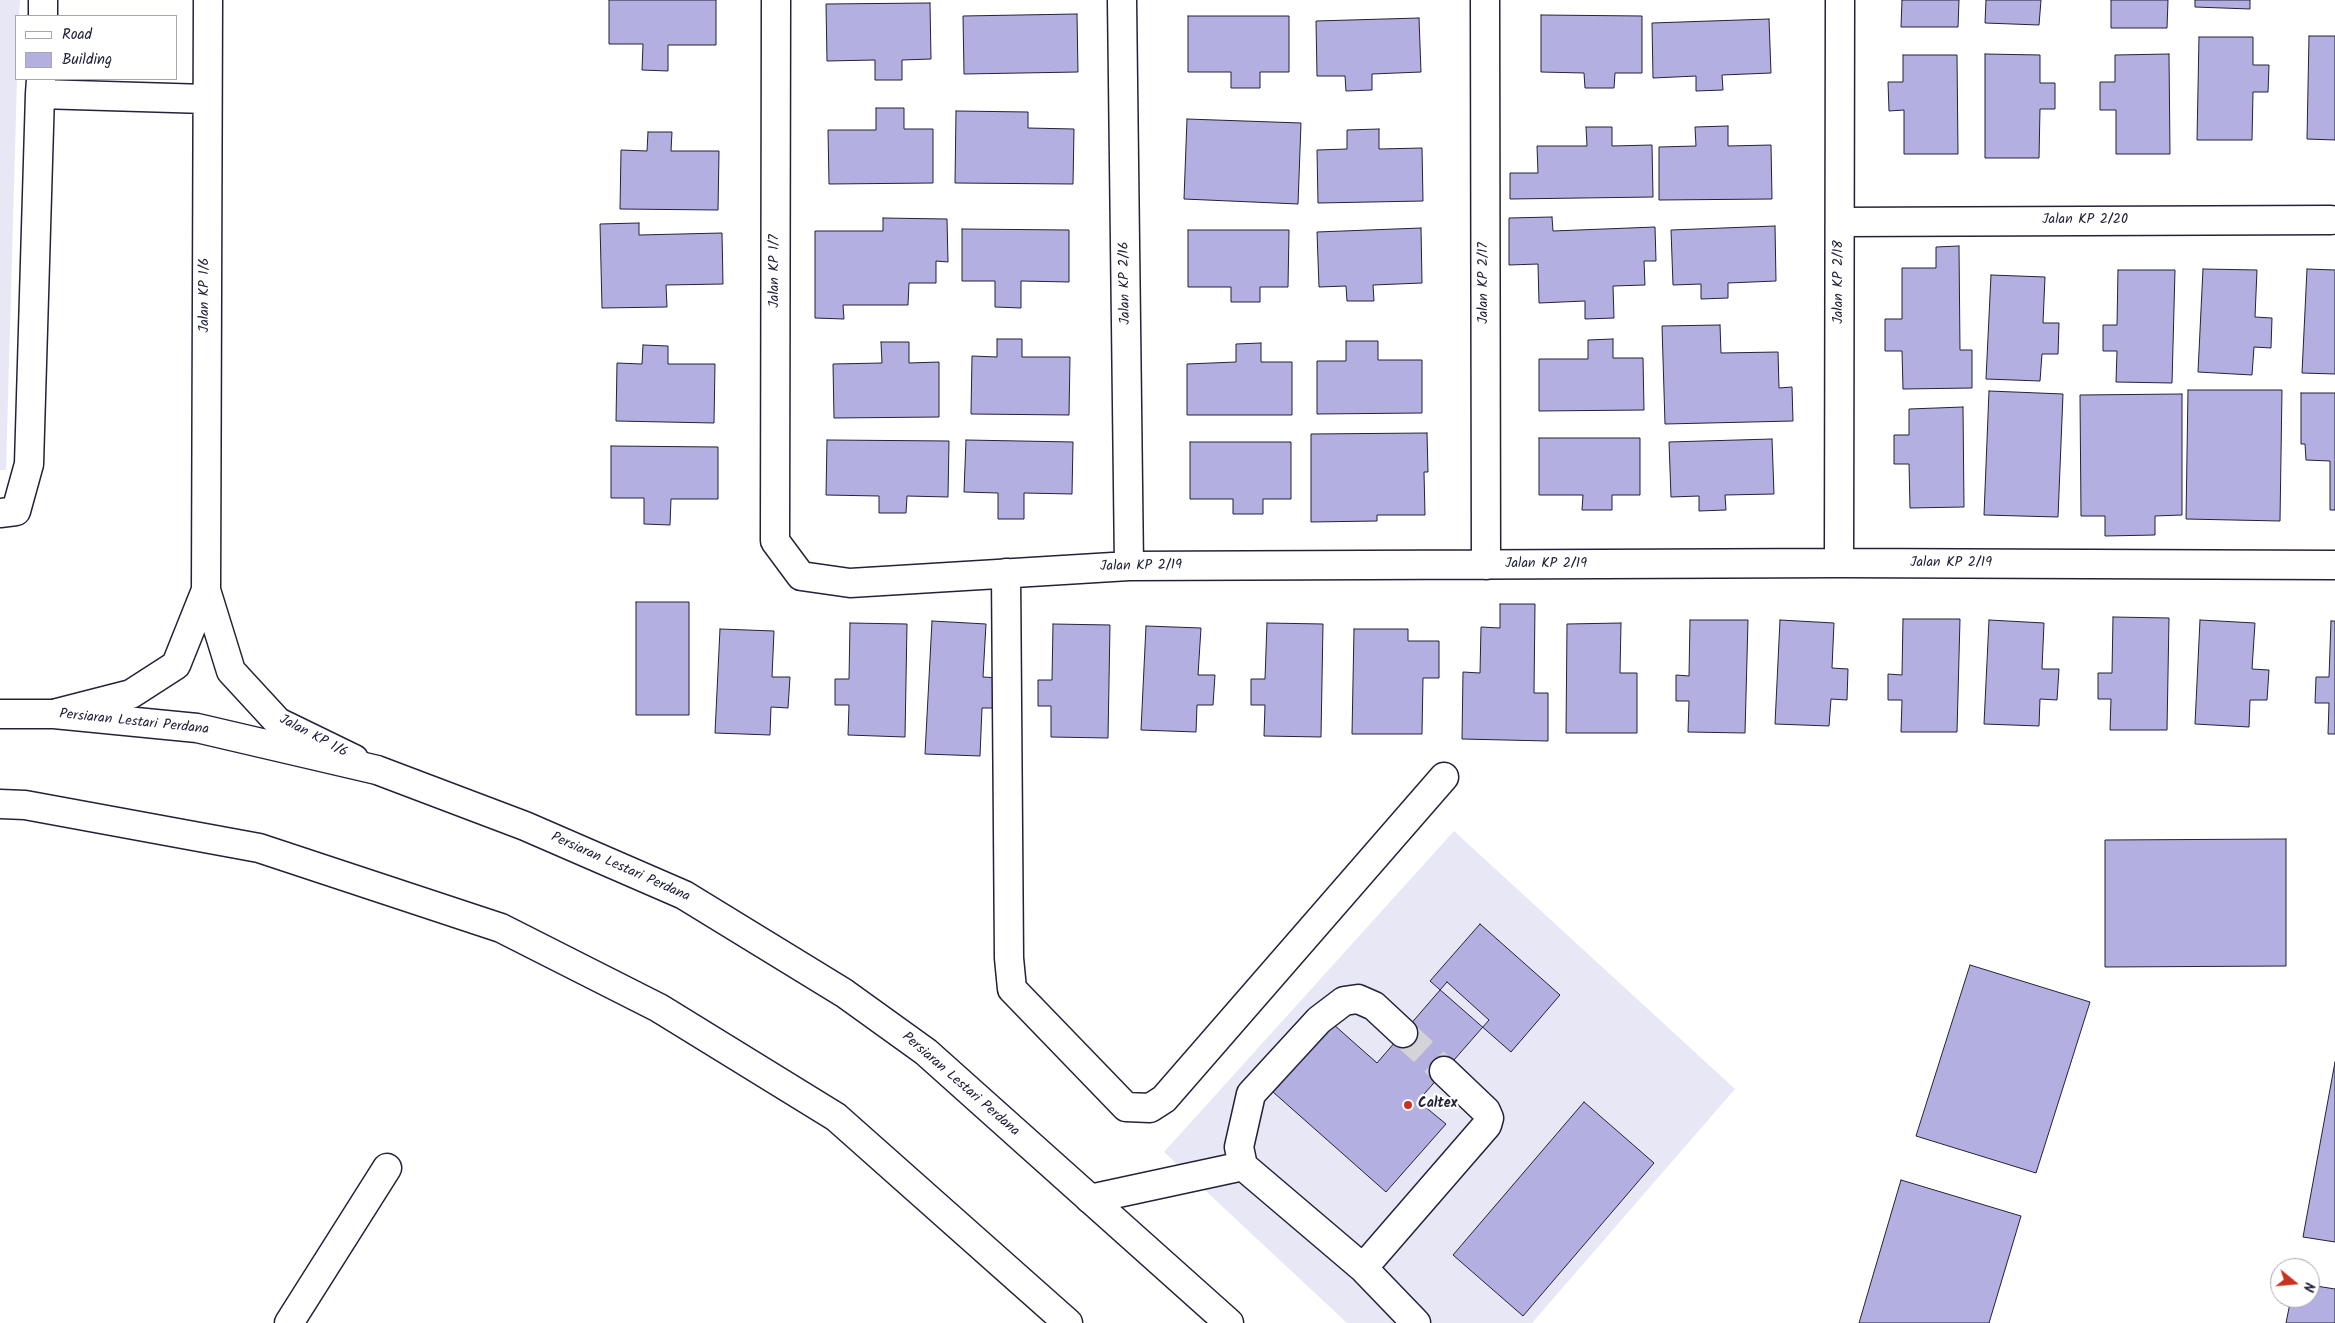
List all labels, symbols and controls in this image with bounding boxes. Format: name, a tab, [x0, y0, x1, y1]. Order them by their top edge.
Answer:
legend	[15, 15, 178, 80]
text: Road	[62, 23, 92, 47]
text: Building	[62, 48, 112, 72]
street label: Jalan KP 2/20	[2042, 213, 2128, 229]
street label: Jalan KP 1/7	[768, 234, 784, 308]
street label: Jalan KP 2/18	[1832, 240, 1848, 324]
street label: Jalan KP 2/16	[1117, 241, 1135, 325]
street label: Jalan KP 2/17	[1477, 242, 1493, 324]
street label: Jalan KP 1/6	[198, 258, 214, 332]
street label: Jalan KP 2/19	[1910, 556, 1992, 572]
street label: Jalan KP 2/19	[1505, 557, 1587, 573]
street label: Jalan KP 2/19	[1100, 558, 1182, 576]
street label: Persiaran Lestari Perdana	[58, 707, 210, 739]
street label: Jalan KP 1/6	[276, 712, 350, 762]
street label: Persiaran Lestari Perdana	[548, 830, 692, 906]
street label: Persiaran Lestari Perdana	[898, 1029, 1022, 1141]
place label: Caltex	[1418, 1097, 1457, 1113]
marker: Caltex	[1402, 1099, 1414, 1111]
north arrow	[2270, 1258, 2320, 1308]
text: N	[2297, 1280, 2320, 1295]

